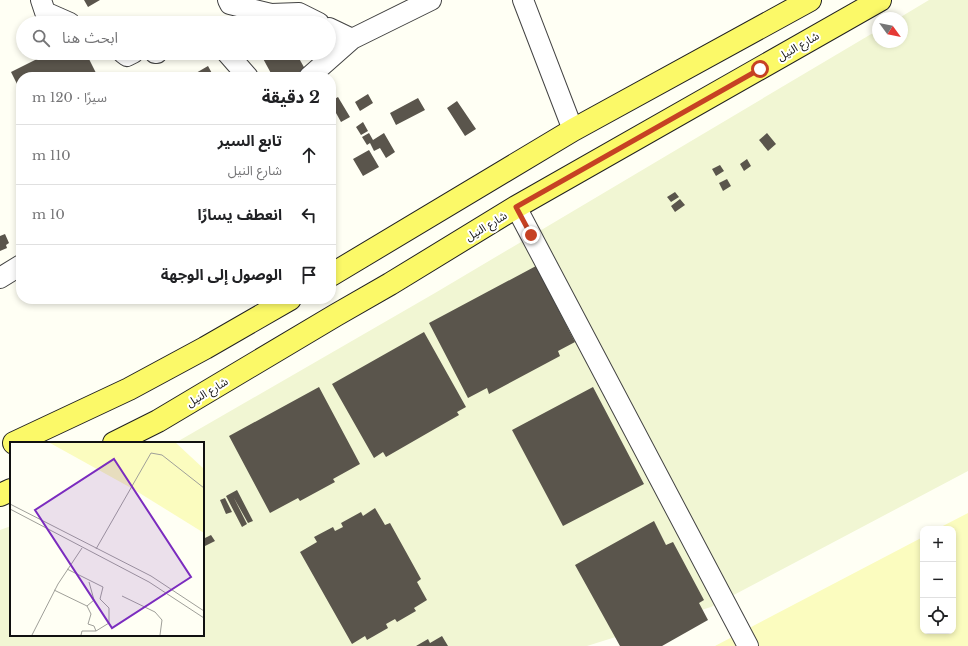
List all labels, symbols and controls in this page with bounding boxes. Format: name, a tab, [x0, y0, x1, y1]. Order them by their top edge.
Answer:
north arrow	[872, 12, 908, 48]
search box	[16, 16, 336, 60]
icon: search	[30, 27, 52, 49]
text: ابحث هنا	[62, 28, 118, 47]
street label: شارع النيل	[775, 28, 822, 64]
route start	[751, 60, 769, 78]
text: 2 دقيقة	[262, 87, 320, 108]
text: سيرًا · 120 m	[32, 89, 107, 106]
text: تابع السير	[218, 131, 282, 150]
icon: ahead	[298, 144, 320, 166]
text: 110 m	[32, 147, 71, 164]
text: شارع النيل	[228, 162, 282, 179]
icon: left	[298, 204, 320, 226]
text: انعطف يسارًا	[197, 205, 282, 224]
text: 10 m	[32, 206, 65, 223]
street label: شارع النيل	[463, 208, 510, 245]
route end	[522, 226, 540, 244]
icon: arrive	[298, 264, 320, 286]
text: الوصول إلى الوجهة	[161, 265, 282, 284]
street label: شارع النيل	[184, 374, 231, 411]
inset map	[10, 442, 204, 636]
map controls	[920, 526, 956, 634]
button: +	[920, 526, 956, 562]
button: −	[920, 562, 956, 598]
button: locate	[920, 598, 956, 634]

